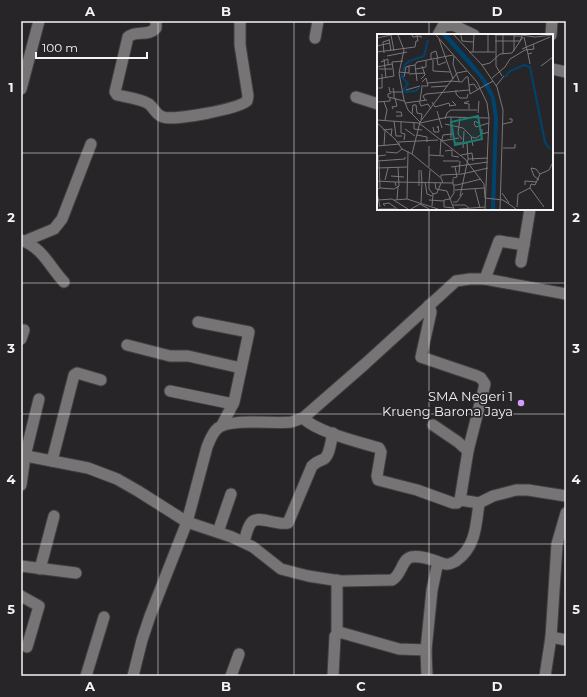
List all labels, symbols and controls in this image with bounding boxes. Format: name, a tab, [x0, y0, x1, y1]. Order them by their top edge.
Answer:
text: A	[84, 3, 96, 19]
text: B	[221, 3, 231, 19]
text: C	[356, 3, 366, 19]
text: D	[492, 3, 503, 19]
scale bar	[36, 34, 147, 60]
inset map	[377, 34, 553, 210]
text: 100 m	[42, 40, 78, 55]
text: 1	[8, 79, 14, 95]
text: 1	[573, 79, 579, 95]
text: 2	[7, 209, 15, 225]
text: 2	[572, 209, 580, 225]
text: 3	[6, 340, 15, 356]
text: 3	[571, 340, 580, 356]
place label: SMA Negeri 1 Krueng Barona Jaya	[382, 388, 513, 419]
marker: SMA Negeri 1 Krueng Barona Jaya	[516, 398, 526, 408]
text: 4	[7, 471, 16, 487]
text: 4	[572, 471, 581, 487]
text: 5	[7, 601, 15, 617]
text: 5	[572, 601, 580, 617]
text: A	[84, 678, 96, 694]
text: B	[221, 678, 231, 694]
text: C	[356, 678, 366, 694]
text: D	[492, 678, 503, 694]

